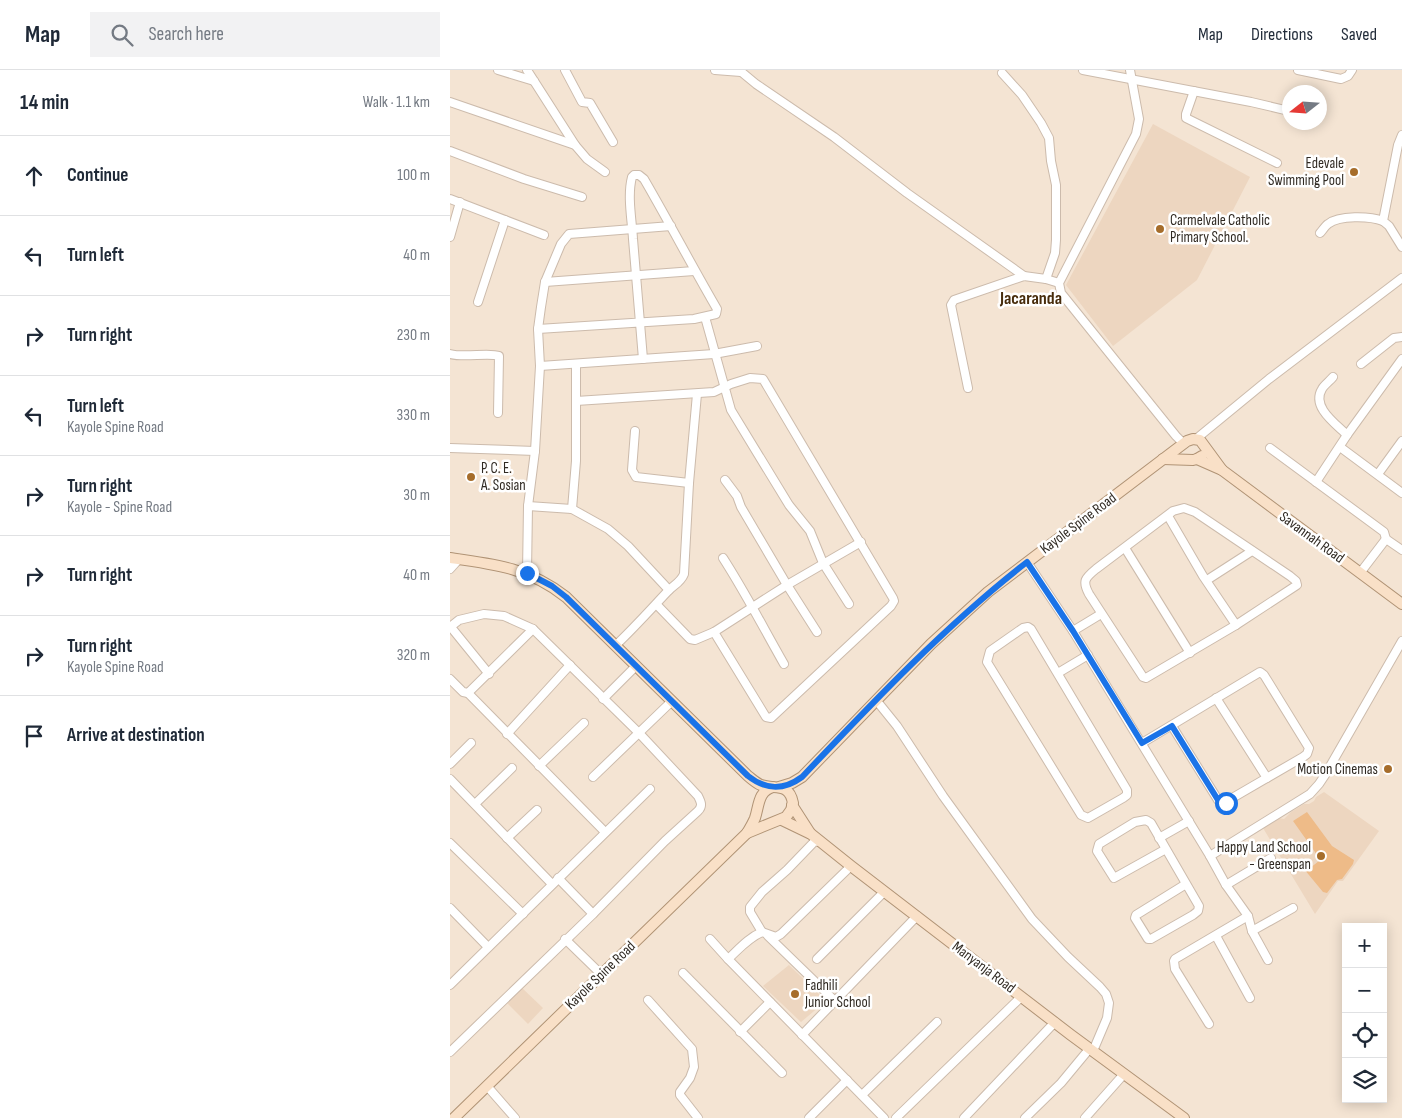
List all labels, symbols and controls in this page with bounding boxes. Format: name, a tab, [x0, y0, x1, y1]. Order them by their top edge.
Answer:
search box	[90, 12, 440, 57]
text: Map	[25, 20, 60, 49]
icon: search	[108, 21, 136, 49]
text: Search here	[148, 23, 224, 46]
text: Map	[1198, 24, 1223, 45]
text: Directions	[1251, 24, 1313, 45]
text: Saved	[1341, 24, 1377, 45]
north arrow	[1282, 85, 1327, 130]
text: 14 min	[20, 90, 69, 115]
text: Walk · 1.1 km	[363, 93, 430, 112]
place label: Edevale Swimming Pool	[1268, 154, 1344, 190]
icon: ahead	[20, 162, 48, 190]
text: Continue	[67, 164, 128, 187]
text: 100 m	[397, 166, 430, 185]
marker: Edevale Swimming Pool	[1348, 166, 1360, 178]
place label: Carmelvale Catholic Primary School.	[1170, 211, 1270, 247]
marker: Carmelvale Catholic Primary School.	[1154, 223, 1166, 235]
icon: left	[20, 242, 48, 270]
text: Turn left	[67, 244, 124, 267]
text: 40 m	[403, 246, 430, 265]
district label: Jacaranda	[999, 288, 1062, 309]
icon: right	[20, 322, 48, 350]
text: Turn right	[67, 324, 132, 347]
text: 230 m	[397, 326, 430, 345]
text: Turn left	[67, 395, 124, 418]
icon: left	[20, 402, 48, 430]
text: 330 m	[397, 406, 430, 425]
text: Kayole Spine Road	[67, 418, 164, 437]
place label: P. C. E. A. Sosian	[480, 459, 526, 495]
marker: P. C. E. A. Sosian	[465, 471, 477, 483]
text: Turn right	[67, 475, 132, 498]
icon: right	[20, 482, 48, 510]
text: 30 m	[403, 486, 430, 505]
street label: Kayole Spine Road	[1036, 489, 1120, 558]
text: Kayole - Spine Road	[67, 498, 172, 517]
street label: Savannah Road	[1275, 507, 1348, 567]
icon: right	[20, 562, 48, 590]
route end	[516, 562, 539, 585]
text: Turn right	[67, 564, 132, 587]
text: 40 m	[403, 566, 430, 585]
text: Turn right	[67, 635, 132, 658]
icon: right	[20, 642, 48, 670]
text: 320 m	[397, 646, 430, 665]
text: Kayole Spine Road	[67, 658, 164, 677]
icon: arrive	[20, 722, 48, 750]
text: Arrive at destination	[67, 724, 205, 747]
place label: Motion Cinemas	[1297, 760, 1378, 779]
marker: Motion Cinemas	[1382, 763, 1394, 775]
route start	[1215, 792, 1238, 815]
place label: Happy Land School - Greenspan	[1217, 838, 1311, 874]
marker: Happy Land School - Greenspan	[1315, 850, 1327, 862]
map controls	[1342, 923, 1387, 1103]
button: +	[1342, 923, 1387, 968]
street label: Kayole Spine Road	[561, 937, 640, 1014]
street label: Manyanja Road	[948, 937, 1019, 997]
button: −	[1342, 968, 1387, 1013]
place label: Fadhili Junior School	[804, 976, 871, 1012]
marker: Fadhili Junior School	[789, 988, 801, 1000]
button: locate	[1342, 1013, 1387, 1058]
button: layers	[1342, 1058, 1387, 1103]

